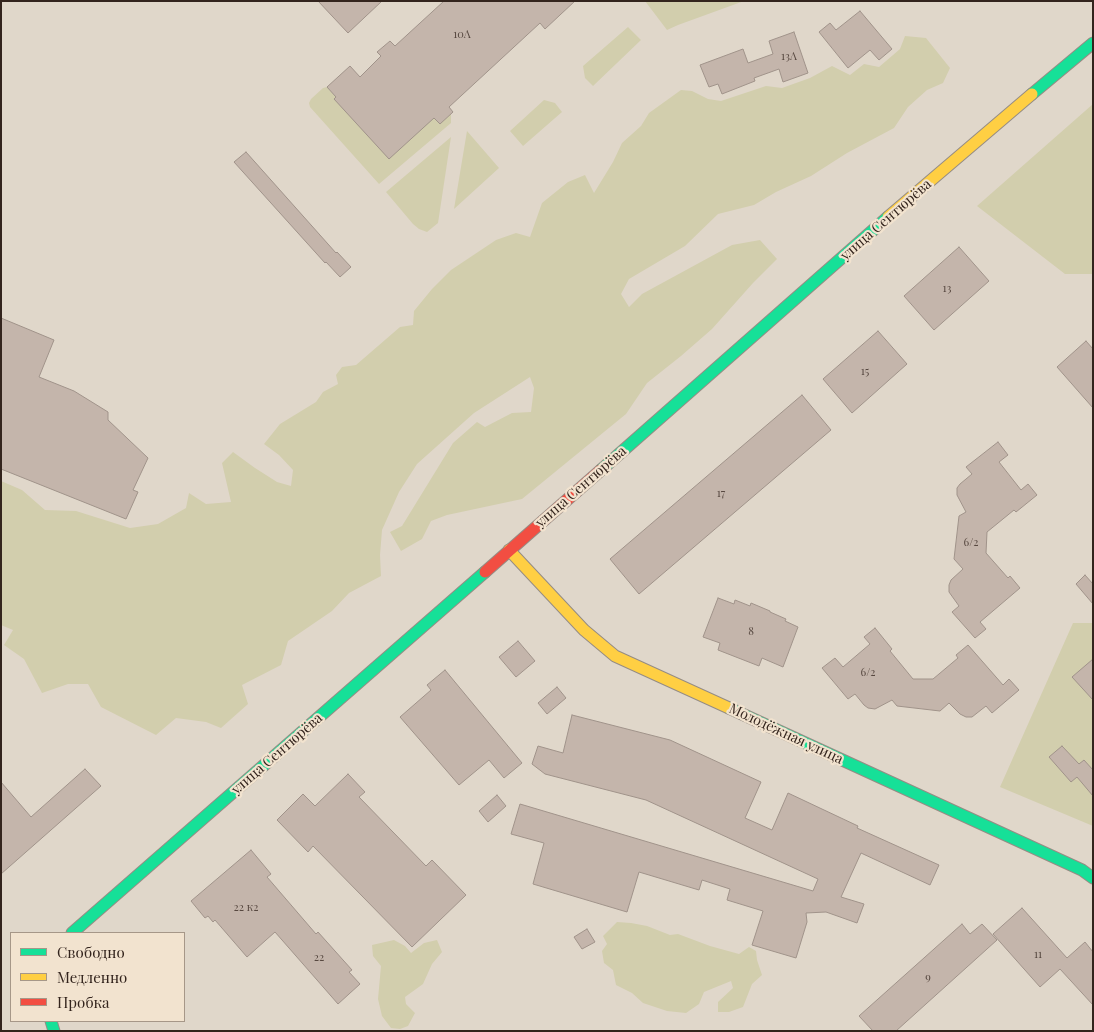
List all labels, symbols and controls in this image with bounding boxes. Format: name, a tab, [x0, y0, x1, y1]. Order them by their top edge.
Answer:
house number: 10А	[453, 28, 471, 42]
house number: 13А	[781, 50, 797, 64]
street label: улица Сентюрёва	[837, 176, 935, 264]
house number: 13	[943, 282, 951, 296]
house number: 15	[861, 365, 869, 379]
street label: улица Сентюрёва	[532, 443, 630, 531]
house number: 17	[717, 487, 725, 501]
house number: 6/2	[964, 536, 978, 550]
house number: 8	[748, 625, 754, 639]
house number: 6/2	[861, 666, 875, 680]
street label: Молодёжная улица	[726, 700, 846, 768]
street label: улица Сентюрёва	[228, 710, 326, 798]
house number: 22 к2	[234, 901, 258, 915]
legend	[10, 932, 185, 1022]
text: Свободно	[57, 942, 125, 962]
house number: 11	[1034, 948, 1042, 962]
house number: 22	[314, 951, 324, 965]
text: Медленно	[57, 967, 127, 987]
house number: 9	[925, 971, 931, 985]
text: Пробка	[57, 992, 110, 1012]

